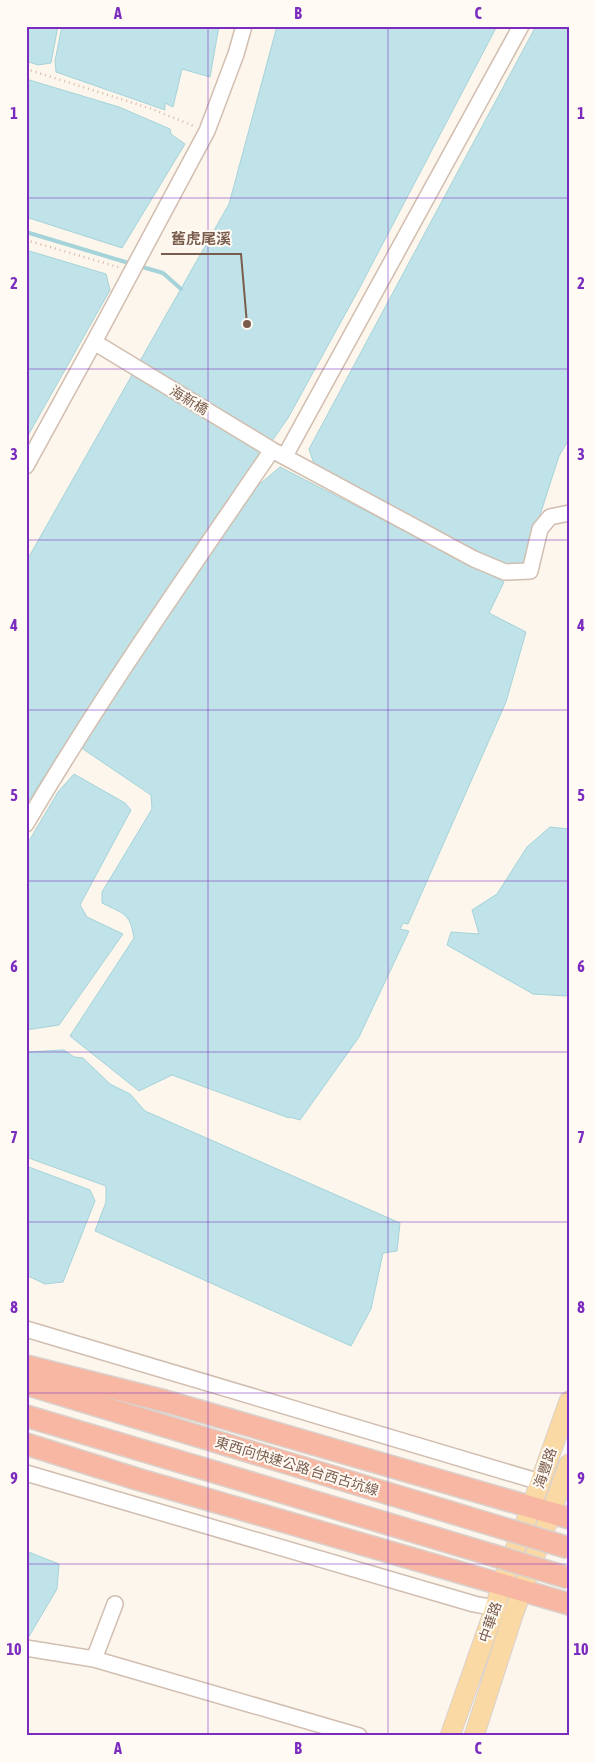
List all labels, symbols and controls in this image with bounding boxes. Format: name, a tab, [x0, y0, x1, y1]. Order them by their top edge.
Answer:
text: A	[113, 4, 122, 22]
text: B	[294, 4, 302, 22]
text: C	[474, 4, 482, 22]
text: 1	[10, 104, 18, 122]
text: 1	[577, 104, 585, 122]
callout: 舊虎尾溪	[161, 224, 241, 254]
text: 舊虎尾溪	[171, 230, 231, 247]
text: 2	[10, 274, 18, 292]
text: 2	[577, 274, 585, 292]
street label: 海新橋	[167, 382, 211, 418]
text: 3	[10, 445, 18, 463]
text: 3	[577, 445, 585, 463]
text: 4	[9, 616, 18, 634]
text: 4	[576, 616, 585, 634]
text: 5	[10, 786, 18, 804]
text: 5	[577, 786, 585, 804]
text: 6	[10, 957, 18, 975]
text: 6	[577, 957, 585, 975]
text: 7	[10, 1128, 18, 1146]
text: 7	[577, 1128, 585, 1146]
text: 8	[10, 1298, 18, 1316]
text: 8	[577, 1298, 585, 1316]
street label: 東西向快速公路 台西古坑線	[213, 1434, 381, 1498]
street label: 海豐路	[531, 1446, 559, 1490]
text: 9	[10, 1469, 18, 1487]
text: 9	[577, 1469, 585, 1487]
street label: 中華路	[476, 1600, 504, 1644]
text: 10	[6, 1640, 22, 1658]
text: 10	[573, 1640, 589, 1658]
text: A	[113, 1739, 122, 1757]
text: B	[294, 1739, 302, 1757]
text: C	[474, 1739, 482, 1757]

